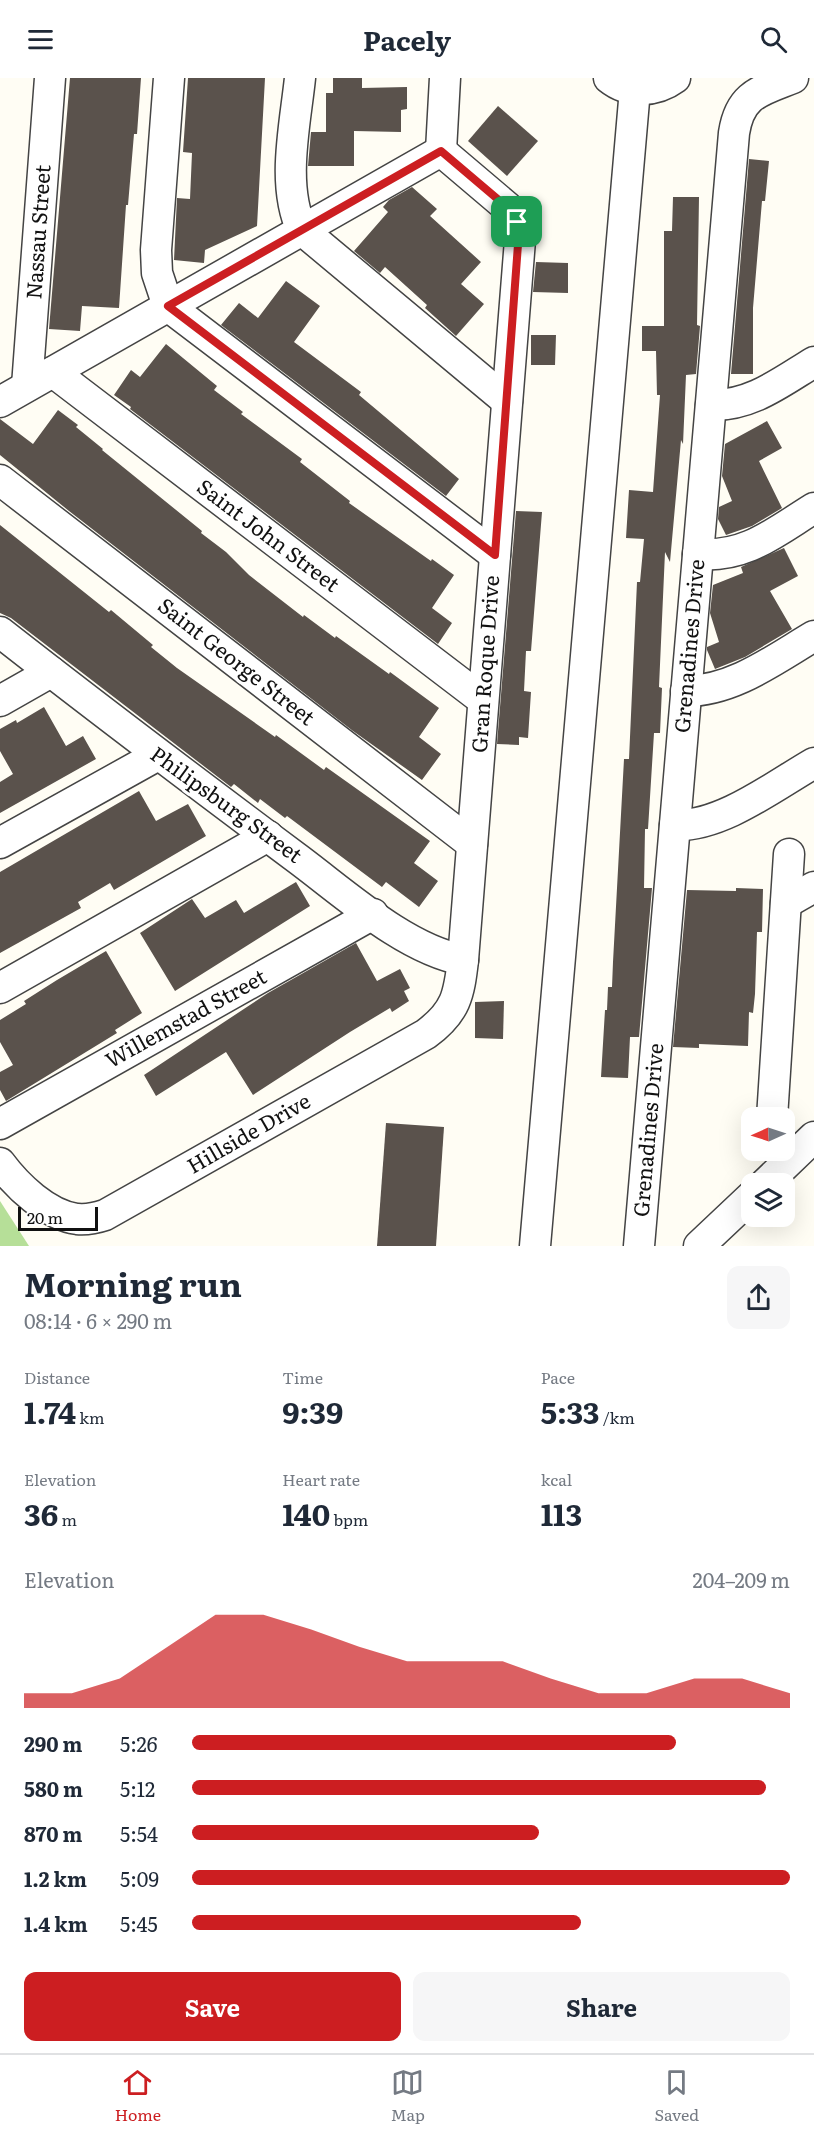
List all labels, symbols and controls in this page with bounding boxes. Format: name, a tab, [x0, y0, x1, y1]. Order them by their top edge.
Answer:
text: Pacely	[363, 19, 451, 59]
icon: menu	[24, 23, 57, 56]
icon: search	[757, 23, 790, 56]
street label: Nassau Street	[16, 163, 57, 300]
pin	[491, 196, 542, 247]
icon: arrive	[500, 205, 533, 238]
street label: Saint John Street	[192, 470, 348, 598]
street label: Grenadines Drive	[664, 557, 711, 734]
street label: Gran Roque Drive	[462, 574, 505, 754]
street label: Saint George Street	[152, 589, 323, 732]
street label: Philipsburg Street	[145, 737, 310, 869]
street label: Willemstad Street	[99, 959, 272, 1074]
street label: Grenadines Drive	[623, 1041, 670, 1218]
street label: Hillside Drive	[180, 1084, 315, 1180]
north arrow	[741, 1107, 795, 1161]
map controls	[741, 1107, 795, 1227]
button: layers	[741, 1173, 795, 1227]
scale bar	[18, 1204, 98, 1232]
text: 20 m	[27, 1205, 63, 1229]
text: Morning run	[24, 1258, 242, 1307]
button: share	[727, 1266, 790, 1329]
text: 08:14 · 6 × 290 m	[24, 1305, 172, 1335]
text: Distance	[24, 1365, 90, 1389]
text: Time	[282, 1365, 323, 1389]
text: Pace	[541, 1365, 575, 1389]
text: 1.74	[24, 1389, 76, 1433]
text: 9:39	[282, 1389, 343, 1433]
text: 5:33	[541, 1389, 600, 1433]
text: km	[76, 1405, 105, 1429]
text: /km	[600, 1405, 635, 1429]
text: Elevation	[24, 1467, 96, 1491]
text: Heart rate	[282, 1467, 360, 1491]
text: kcal	[541, 1467, 572, 1491]
text: 36	[24, 1491, 58, 1535]
text: 140	[282, 1491, 330, 1535]
text: 113	[541, 1491, 582, 1535]
text: m	[58, 1507, 77, 1531]
text: bpm	[330, 1507, 368, 1531]
text: Elevation	[24, 1564, 114, 1594]
text: 204–209 m	[693, 1564, 790, 1594]
text: 290 m	[24, 1728, 83, 1758]
text: 5:26	[120, 1728, 158, 1758]
text: 580 m	[24, 1773, 83, 1803]
text: 5:12	[120, 1773, 155, 1803]
text: 870 m	[24, 1818, 83, 1848]
text: 5:54	[120, 1818, 158, 1848]
text: 1.2 km	[24, 1863, 87, 1893]
text: 5:09	[120, 1863, 159, 1893]
text: 1.4 km	[24, 1908, 88, 1938]
text: 5:45	[120, 1908, 158, 1938]
button: Save	[24, 1972, 401, 2041]
button: Share	[413, 1972, 790, 2041]
tab: Home	[115, 2066, 161, 2126]
tab: Map	[391, 2066, 425, 2126]
tab: Saved	[655, 2066, 699, 2126]

